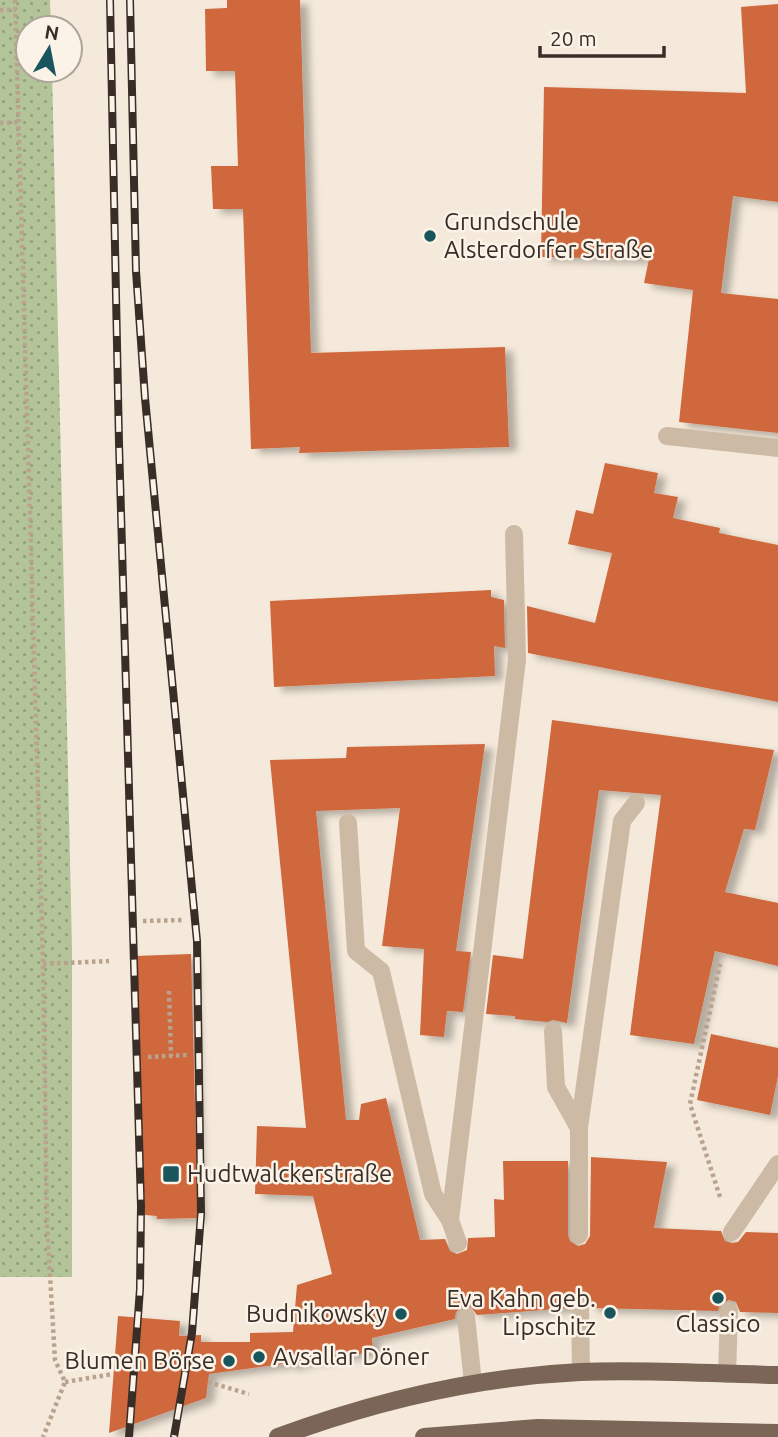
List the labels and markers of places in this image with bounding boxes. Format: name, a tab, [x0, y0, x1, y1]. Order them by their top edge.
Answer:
place label: Grundschule Alsterdorfer Straße	[444, 208, 653, 263]
marker: Grundschule Alsterdorfer Straße	[422, 228, 438, 244]
place label: Hudtwalckerstraße	[187, 1160, 392, 1187]
marker: Hudtwalckerstraße	[161, 1164, 181, 1184]
place label: Eva Kahn geb. Lipschitz	[447, 1285, 596, 1340]
marker: Classico	[710, 1290, 726, 1306]
place label: Budnikowsky	[246, 1300, 387, 1327]
marker: Eva Kahn geb. Lipschitz	[602, 1305, 618, 1321]
marker: Budnikowsky	[393, 1306, 409, 1322]
place label: Classico	[675, 1310, 761, 1337]
place label: Avsallar Döner	[273, 1343, 429, 1370]
place label: Blumen Börse	[65, 1347, 215, 1374]
marker: Avsallar Döner	[251, 1349, 267, 1365]
marker: Blumen Börse	[221, 1353, 237, 1369]

